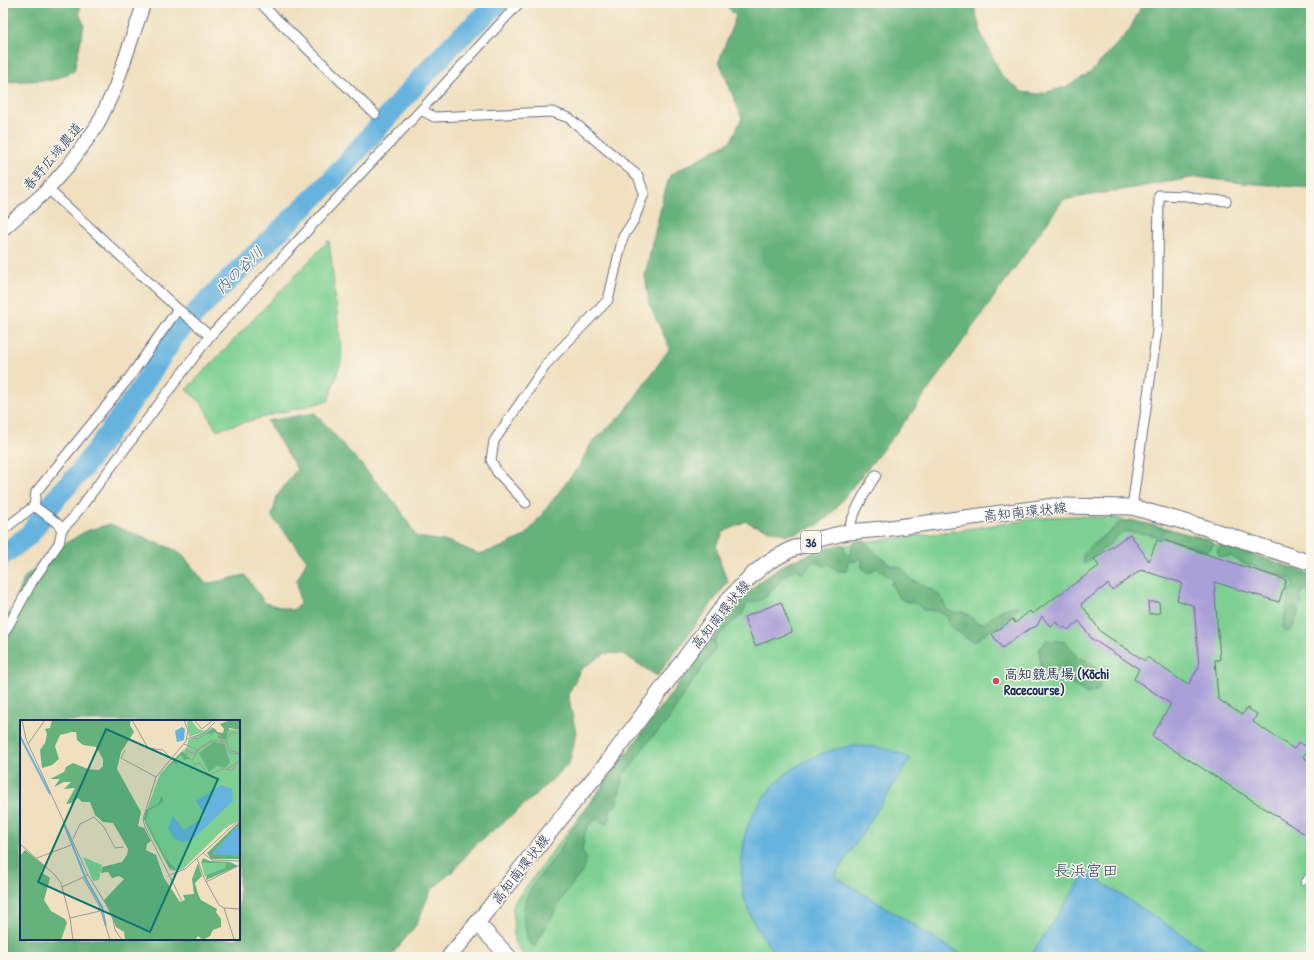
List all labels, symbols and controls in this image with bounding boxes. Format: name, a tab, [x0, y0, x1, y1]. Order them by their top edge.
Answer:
street label: 春野広域農道	[18, 118, 86, 194]
water label: 内の谷川	[210, 242, 268, 298]
street label: 高知南環状線	[982, 497, 1068, 525]
road number: 36	[801, 531, 821, 553]
street label: 高知南環状線	[686, 575, 754, 653]
place label: 高知競馬場 (Kōchi Racecourse)	[1004, 664, 1109, 699]
marker: 高知競馬場 (Kōchi Racecourse)	[991, 676, 1001, 686]
inset map	[20, 720, 240, 940]
street label: 高知南環状線	[487, 830, 553, 908]
district label: 長浜宮田	[1054, 859, 1118, 881]

